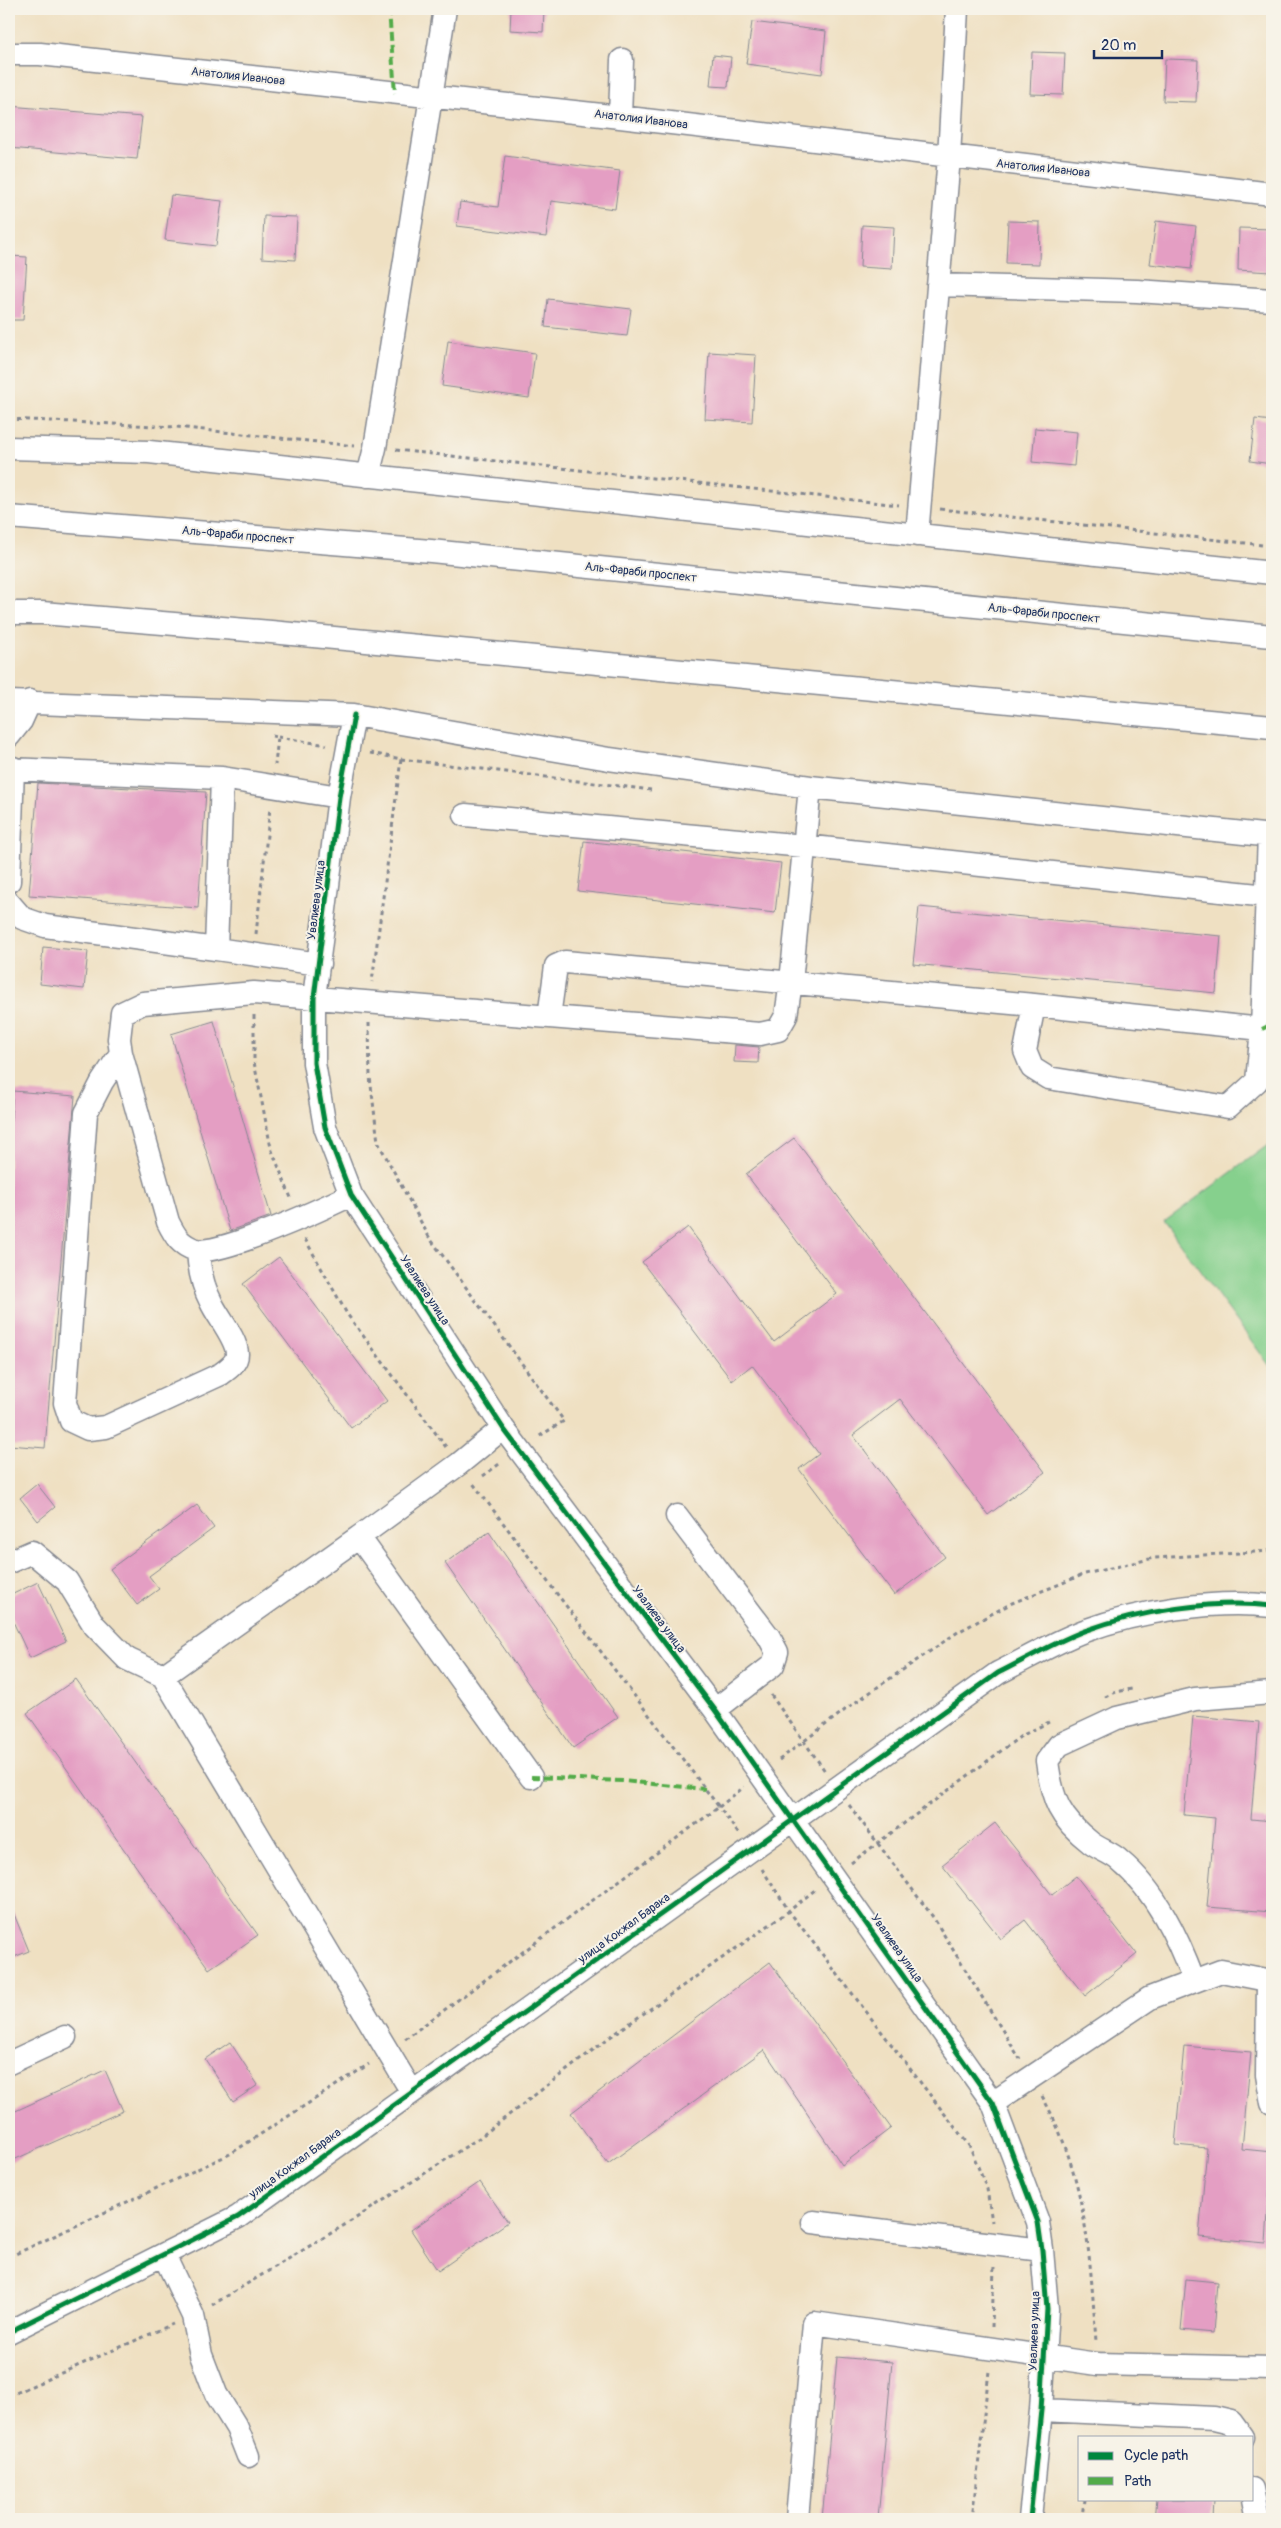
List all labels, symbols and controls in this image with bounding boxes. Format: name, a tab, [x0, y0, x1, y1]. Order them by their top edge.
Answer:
scale bar	[1094, 28, 1161, 60]
text: 20 m	[1101, 36, 1136, 55]
street label: Анатолия Иванова	[190, 64, 286, 89]
street label: Анатолия Иванова	[593, 106, 689, 133]
street label: Анатолия Иванова	[995, 156, 1091, 181]
street label: Аль-Фараби проспект	[181, 523, 295, 548]
street label: Аль-Фараби проспект	[584, 559, 698, 586]
street label: Аль-Фараби проспект	[987, 600, 1101, 627]
street label: Увалиева улица	[304, 859, 329, 941]
street label: Увалиева улица	[396, 1253, 453, 1328]
street label: Увалиева улица	[628, 1583, 689, 1656]
street label: улица Кокжал Барака	[575, 1890, 674, 1967]
street label: Увалиева улица	[867, 1911, 926, 1986]
street label: улица Кокжал Барака	[246, 2125, 345, 2202]
street label: Увалиева улица	[1026, 2290, 1043, 2371]
legend	[1078, 2436, 1254, 2500]
text: Cycle path	[1124, 2446, 1188, 2465]
text: Path	[1124, 2472, 1151, 2491]

